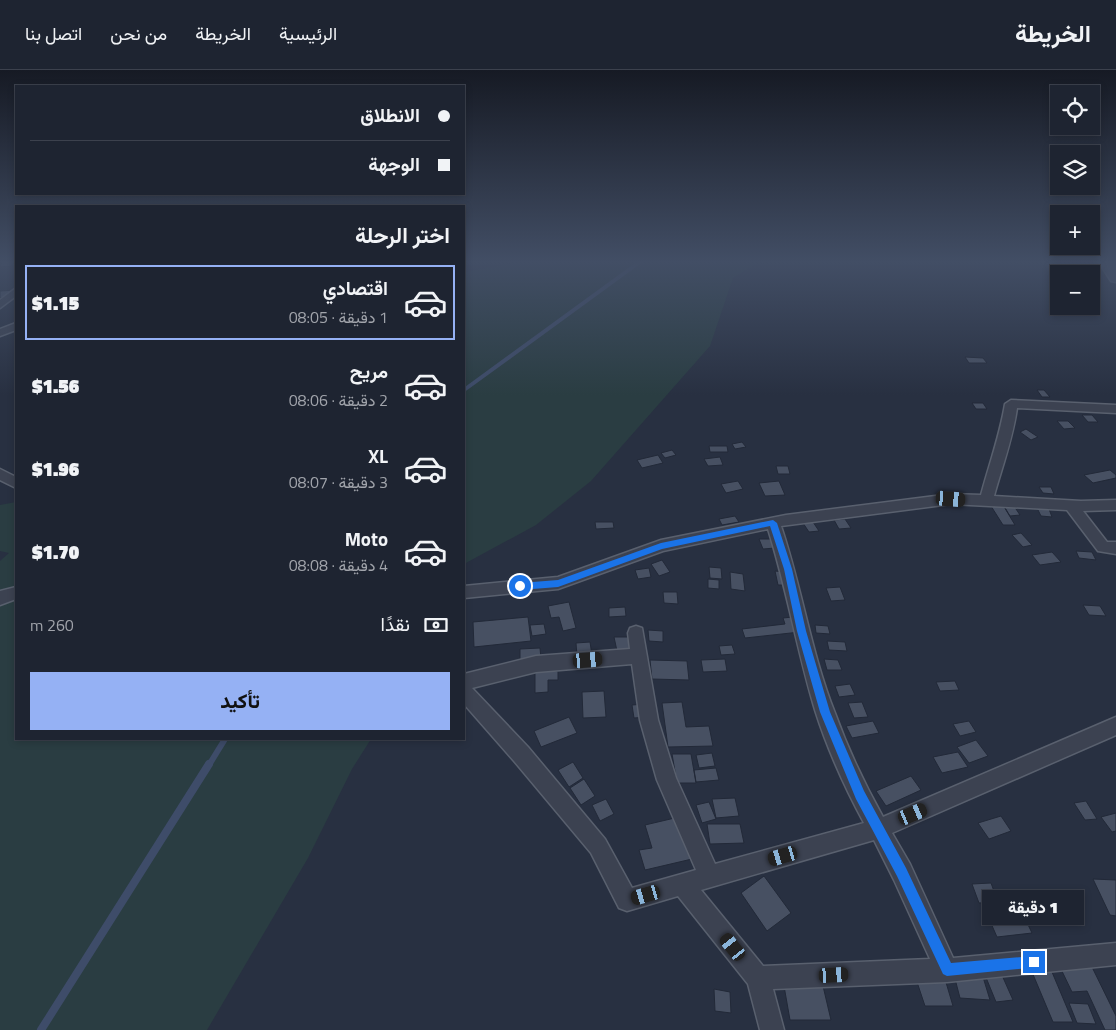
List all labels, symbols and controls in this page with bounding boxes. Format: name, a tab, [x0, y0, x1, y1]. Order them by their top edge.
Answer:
text: الخريطة	[1015, 15, 1091, 51]
text: اتصل بنا	[25, 20, 82, 47]
text: من نحن	[110, 20, 167, 47]
text: الخريطة	[195, 20, 251, 47]
text: الرئيسية	[279, 20, 337, 47]
map controls	[1050, 85, 1100, 315]
button: locate	[1050, 85, 1100, 135]
text: الانطلاق	[360, 100, 420, 129]
button: layers	[1050, 145, 1100, 195]
text: الوجهة	[368, 149, 420, 178]
button: +	[1050, 205, 1100, 255]
text: اختر الرحلة	[355, 218, 450, 252]
button: −	[1050, 265, 1100, 315]
text: اقتصادي	[323, 273, 388, 302]
icon: car	[403, 280, 448, 325]
text: $1.15	[32, 288, 79, 317]
text: 1 دقيقة · 08:05	[289, 305, 388, 329]
text: مريح	[350, 356, 388, 385]
icon: car	[403, 363, 448, 408]
text: $1.56	[32, 371, 79, 400]
text: 2 دقيقة · 08:06	[289, 388, 388, 412]
text: XL	[368, 441, 388, 470]
icon: car	[403, 446, 448, 491]
text: $1.96	[32, 454, 79, 483]
text: 3 دقيقة · 08:07	[289, 470, 388, 494]
car	[935, 490, 966, 508]
text: Moto	[345, 524, 388, 553]
icon: car	[403, 529, 448, 574]
text: $1.70	[32, 537, 79, 566]
text: 4 دقيقة · 08:08	[289, 553, 388, 577]
route start	[509, 575, 531, 597]
text: نقدًا	[381, 609, 410, 638]
icon: cash	[422, 611, 450, 639]
text: 260 m	[30, 613, 74, 637]
car	[572, 651, 603, 669]
button: تأكيد	[30, 672, 450, 730]
car	[896, 801, 929, 827]
car	[766, 845, 799, 867]
car	[629, 884, 662, 906]
callout: 1 دقيقة	[983, 890, 1085, 924]
text: 1 دقيقة	[1008, 895, 1058, 919]
car	[717, 931, 748, 963]
route end	[1023, 951, 1045, 973]
car	[818, 967, 849, 983]

